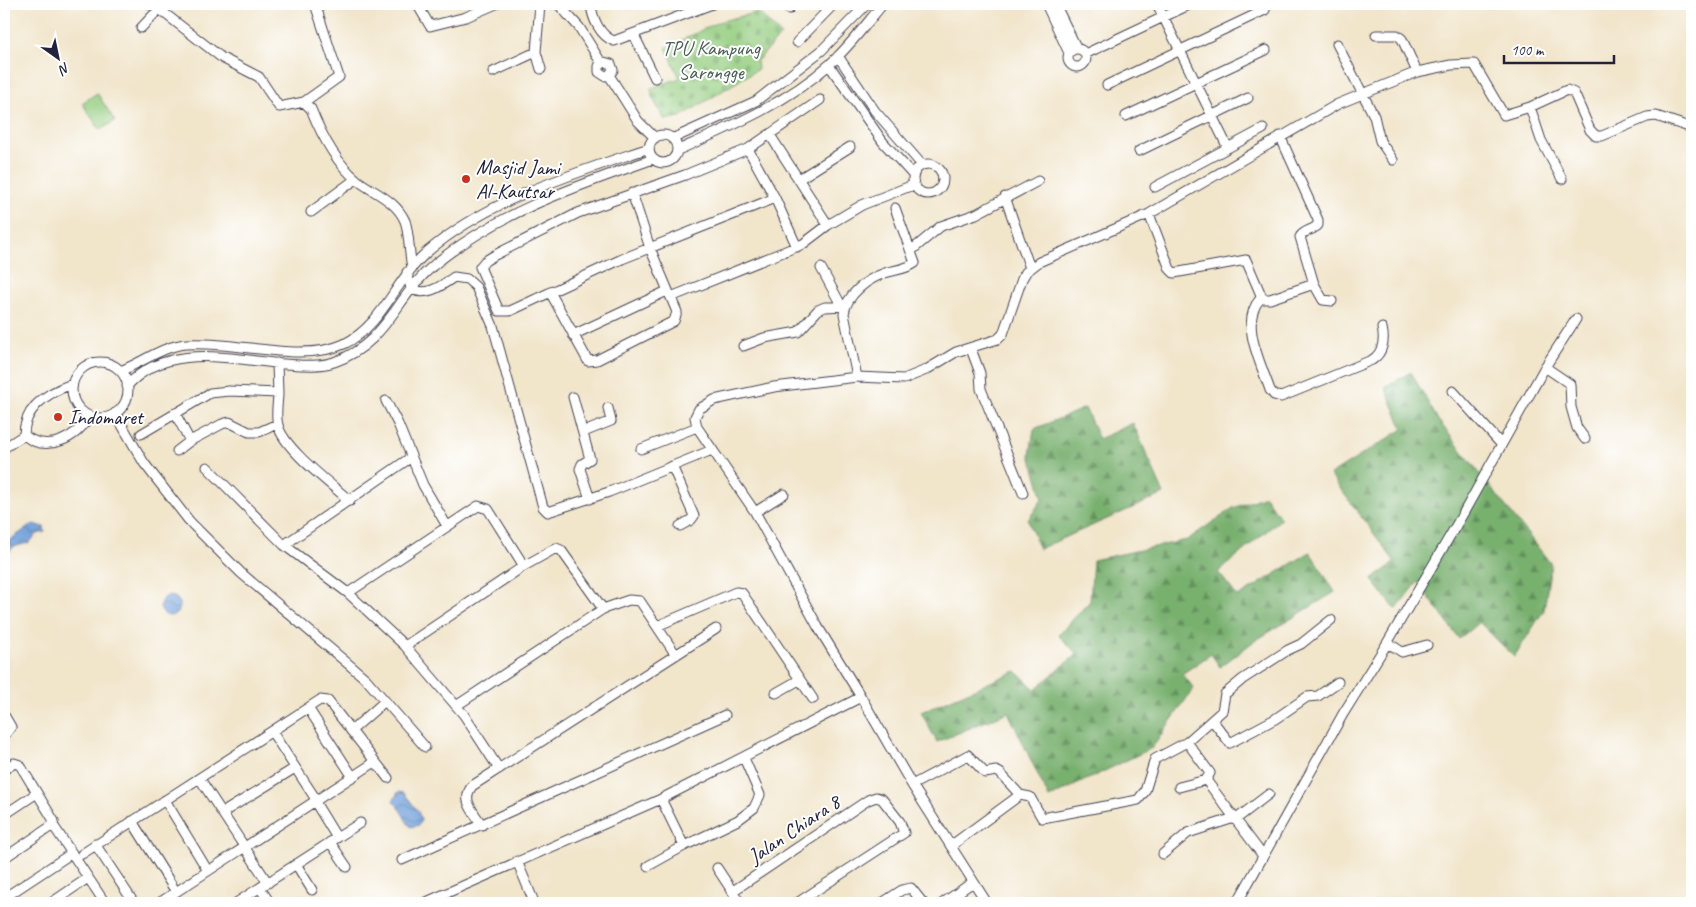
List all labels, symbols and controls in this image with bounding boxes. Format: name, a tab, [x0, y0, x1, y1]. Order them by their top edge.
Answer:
north arrow	[32, 32, 82, 82]
scale bar	[1504, 32, 1614, 64]
park label: TPU Kampung Sarongge	[662, 35, 762, 85]
text: 100 m	[1511, 41, 1545, 60]
text: N	[55, 59, 73, 79]
place label: Masjid Jami Al-Kautsar	[476, 154, 563, 204]
marker: Masjid Jami Al-Kautsar	[460, 173, 472, 185]
place label: Indomaret	[68, 404, 145, 430]
marker: Indomaret	[52, 411, 64, 423]
street label: Jalan Chiara 8	[742, 787, 847, 870]

